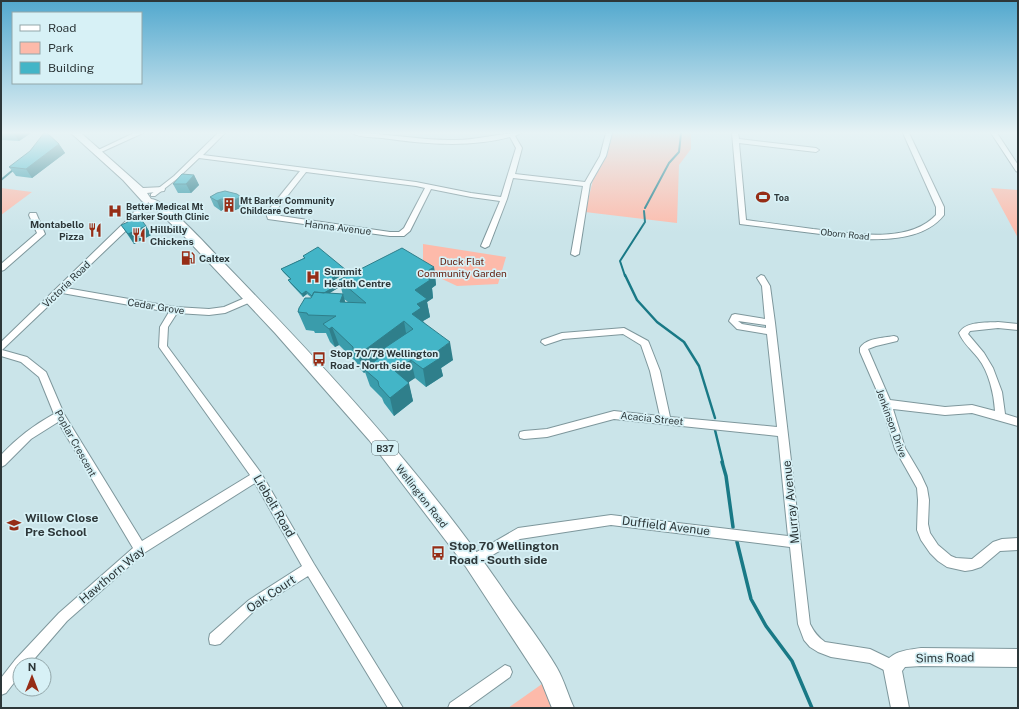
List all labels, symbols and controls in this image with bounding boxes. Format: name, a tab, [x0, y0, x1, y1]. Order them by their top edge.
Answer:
legend	[12, 12, 142, 84]
text: Road	[48, 21, 76, 35]
text: Park	[48, 41, 74, 55]
text: Building	[48, 61, 94, 75]
sports icon: Toa	[755, 189, 771, 205]
place label: Toa	[774, 192, 789, 203]
place label: Mt Barker Community Childcare Centre	[240, 195, 335, 216]
building icon: Mt Barker Community Childcare Centre	[221, 197, 237, 213]
place label: Better Medical Mt Barker South Clinic	[126, 201, 209, 222]
hospital icon: Better Medical Mt Barker South Clinic	[107, 203, 123, 219]
street label: Hanna Avenue	[304, 217, 372, 237]
place label: Montabello Pizza	[30, 218, 84, 242]
restaurant icon: Montabello Pizza	[87, 222, 103, 238]
place label: Hillbilly Chickens	[150, 223, 194, 247]
street label: Oborn Road	[820, 226, 870, 242]
restaurant icon: Hillbilly Chickens	[131, 227, 147, 243]
fuel station icon: Caltex	[180, 250, 196, 266]
place label: Caltex	[199, 252, 230, 264]
park label: Duck Flat Community Garden	[417, 255, 507, 279]
street label: Victoria Road	[40, 258, 92, 310]
place label: Summit Health Centre	[324, 265, 391, 289]
hospital icon: Summit Health Centre	[305, 269, 321, 285]
street label: Cedar Grove	[127, 296, 186, 316]
place label: Stop 70/78 Wellington Road - North side	[330, 347, 438, 371]
bus stop icon: Stop 70/78 Wellington Road - North side	[311, 351, 327, 367]
street label: Jenkinson Drive	[874, 387, 910, 459]
street label: Poplar Crescent	[53, 407, 99, 479]
street label: Acacia Street	[620, 409, 684, 427]
road number: B37	[372, 441, 398, 455]
street label: Murray Avenue	[780, 459, 802, 544]
street label: Wellington Road	[394, 462, 450, 530]
street label: Liebelt Road	[250, 472, 298, 540]
place label: Willow Close Pre School	[25, 511, 98, 539]
street label: Duffield Avenue	[621, 514, 711, 538]
school or university icon: Willow Close Pre School	[6, 517, 22, 533]
place label: Stop 70 Wellington Road - South side	[449, 539, 559, 567]
street label: Hawthorn Way	[76, 543, 148, 607]
bus stop icon: Stop 70 Wellington Road - South side	[430, 545, 446, 561]
street label: Oak Court	[244, 572, 298, 616]
street label: Sims Road	[915, 650, 975, 666]
north arrow	[12, 657, 52, 697]
text: N	[28, 661, 36, 673]

